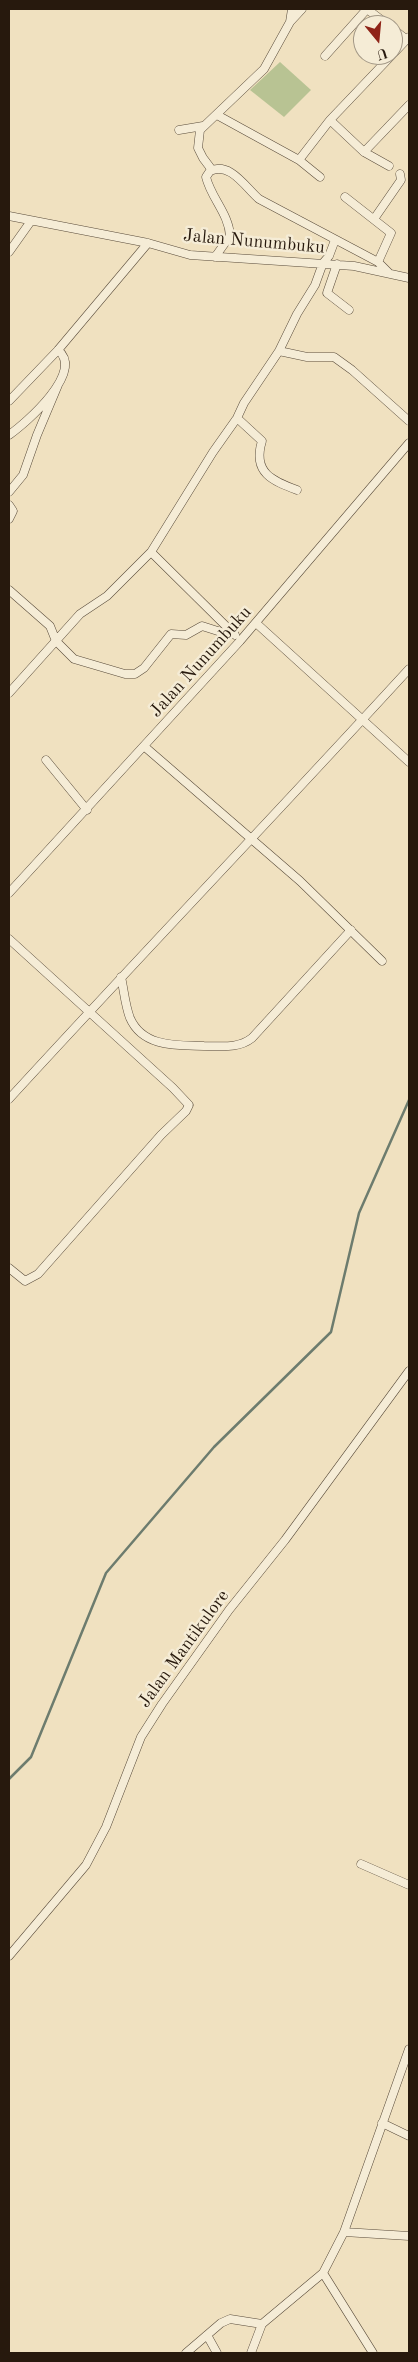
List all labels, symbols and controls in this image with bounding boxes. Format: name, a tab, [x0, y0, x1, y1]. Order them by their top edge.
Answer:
north arrow	[353, 15, 403, 65]
text: U	[375, 45, 389, 62]
street label: Jalan Nunumbuku	[182, 225, 326, 259]
street label: Jalan Nunumbuku	[145, 602, 257, 722]
street label: Jalan Mantikulore	[134, 1586, 234, 1712]

